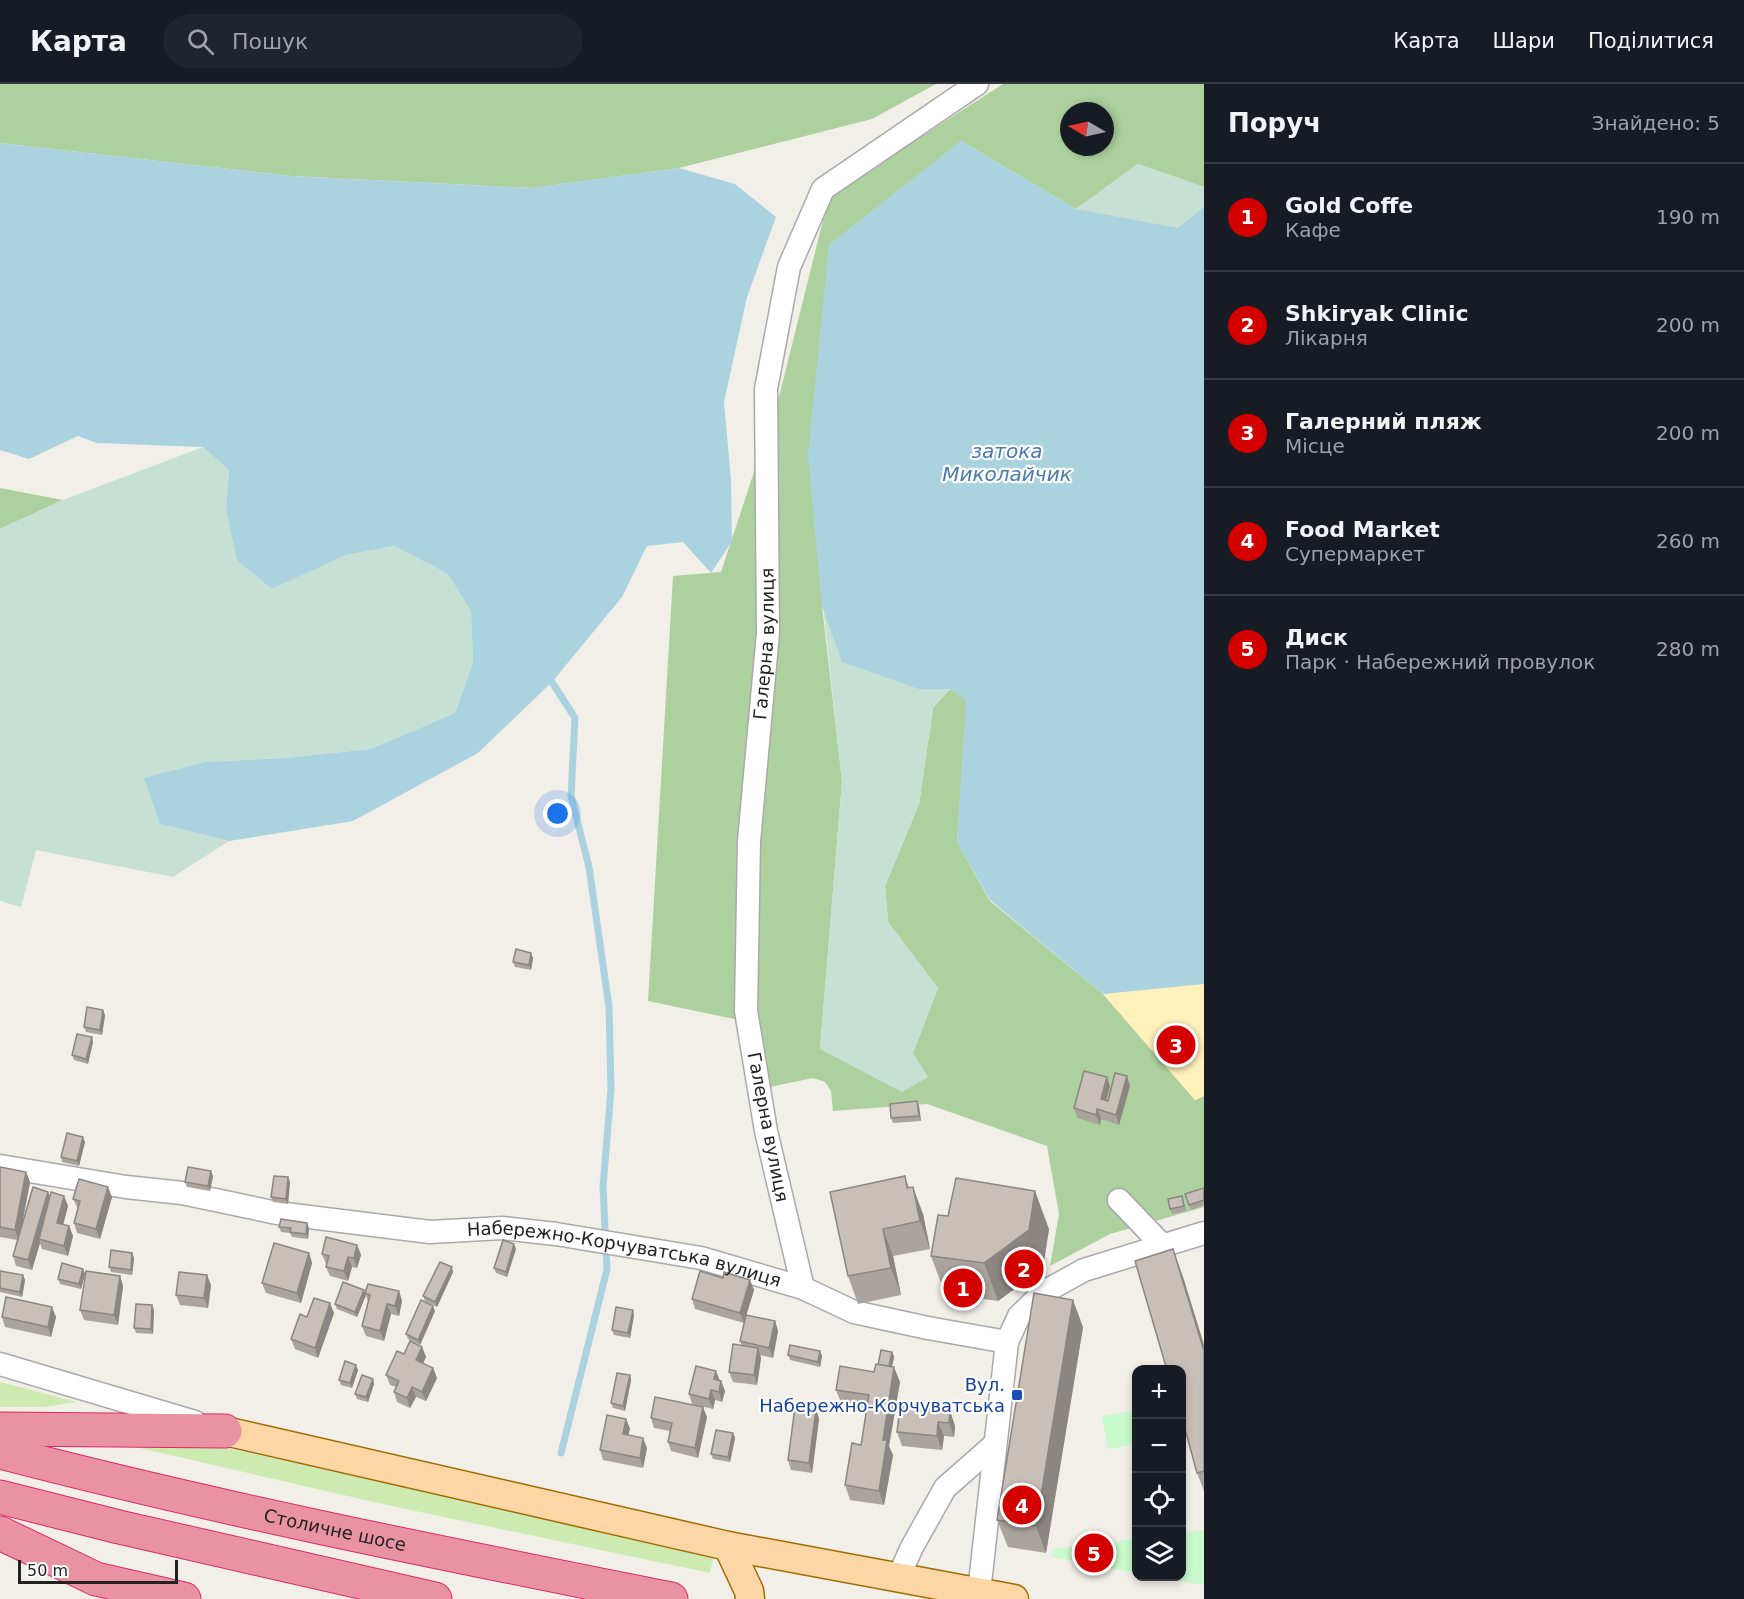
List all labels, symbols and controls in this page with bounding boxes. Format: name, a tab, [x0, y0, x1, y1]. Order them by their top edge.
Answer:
search box	[163, 14, 583, 68]
text: Карта	[30, 25, 127, 58]
icon: search	[184, 25, 217, 58]
text: Пошук	[232, 29, 308, 54]
text: Карта	[1393, 29, 1460, 53]
text: Шари	[1493, 29, 1555, 53]
text: Поділитися	[1588, 29, 1714, 53]
north arrow	[1060, 102, 1114, 156]
text: Поруч	[1228, 108, 1321, 138]
text: Знайдено: 5	[1592, 111, 1720, 135]
text: Gold Coffe	[1285, 193, 1413, 218]
text: 1	[1241, 205, 1254, 229]
text: 190 m	[1656, 205, 1720, 229]
text: Кафе	[1285, 218, 1341, 242]
text: Shkiryak Clinic	[1285, 301, 1468, 326]
text: 2	[1241, 313, 1254, 337]
text: 200 m	[1656, 313, 1720, 337]
text: Лікарня	[1285, 326, 1368, 350]
text: Галерний пляж	[1285, 409, 1482, 434]
text: 3	[1241, 421, 1254, 445]
text: 200 m	[1656, 421, 1720, 445]
text: Місце	[1285, 434, 1345, 458]
water label: затока Миколайчик	[942, 439, 1072, 486]
text: Food Market	[1285, 517, 1440, 542]
text: 4	[1241, 529, 1254, 553]
text: 260 m	[1656, 529, 1720, 553]
text: Супермаркет	[1285, 542, 1425, 566]
street label: Галерна вулиця	[749, 568, 778, 720]
text: Диск	[1285, 625, 1348, 650]
text: 5	[1241, 637, 1254, 661]
text: 280 m	[1656, 637, 1720, 661]
text: Парк · Набережний провулок	[1285, 650, 1595, 674]
your location	[543, 799, 572, 828]
pin: 3	[1156, 1022, 1196, 1068]
street label: Галерна вулиця	[744, 1050, 793, 1204]
street label: Набережно-Корчуватська вулиця	[466, 1217, 784, 1291]
pin: 2	[1004, 1246, 1044, 1292]
pin: 1	[944, 1266, 982, 1310]
map controls	[1132, 1365, 1186, 1581]
button: +	[1132, 1365, 1186, 1419]
place label: Вул. Набережно-Корчуватська	[759, 1374, 1005, 1416]
marker: Вул. Набережно-Корчуватська	[1010, 1388, 1024, 1402]
button: −	[1132, 1419, 1186, 1473]
button: locate	[1132, 1473, 1186, 1527]
pin: 4	[1002, 1482, 1042, 1528]
street label: Столичне шосе	[262, 1504, 408, 1555]
button: layers	[1132, 1527, 1186, 1581]
pin: 5	[1074, 1530, 1114, 1576]
scale bar	[18, 1557, 178, 1584]
text: 50 m	[27, 1561, 68, 1580]

